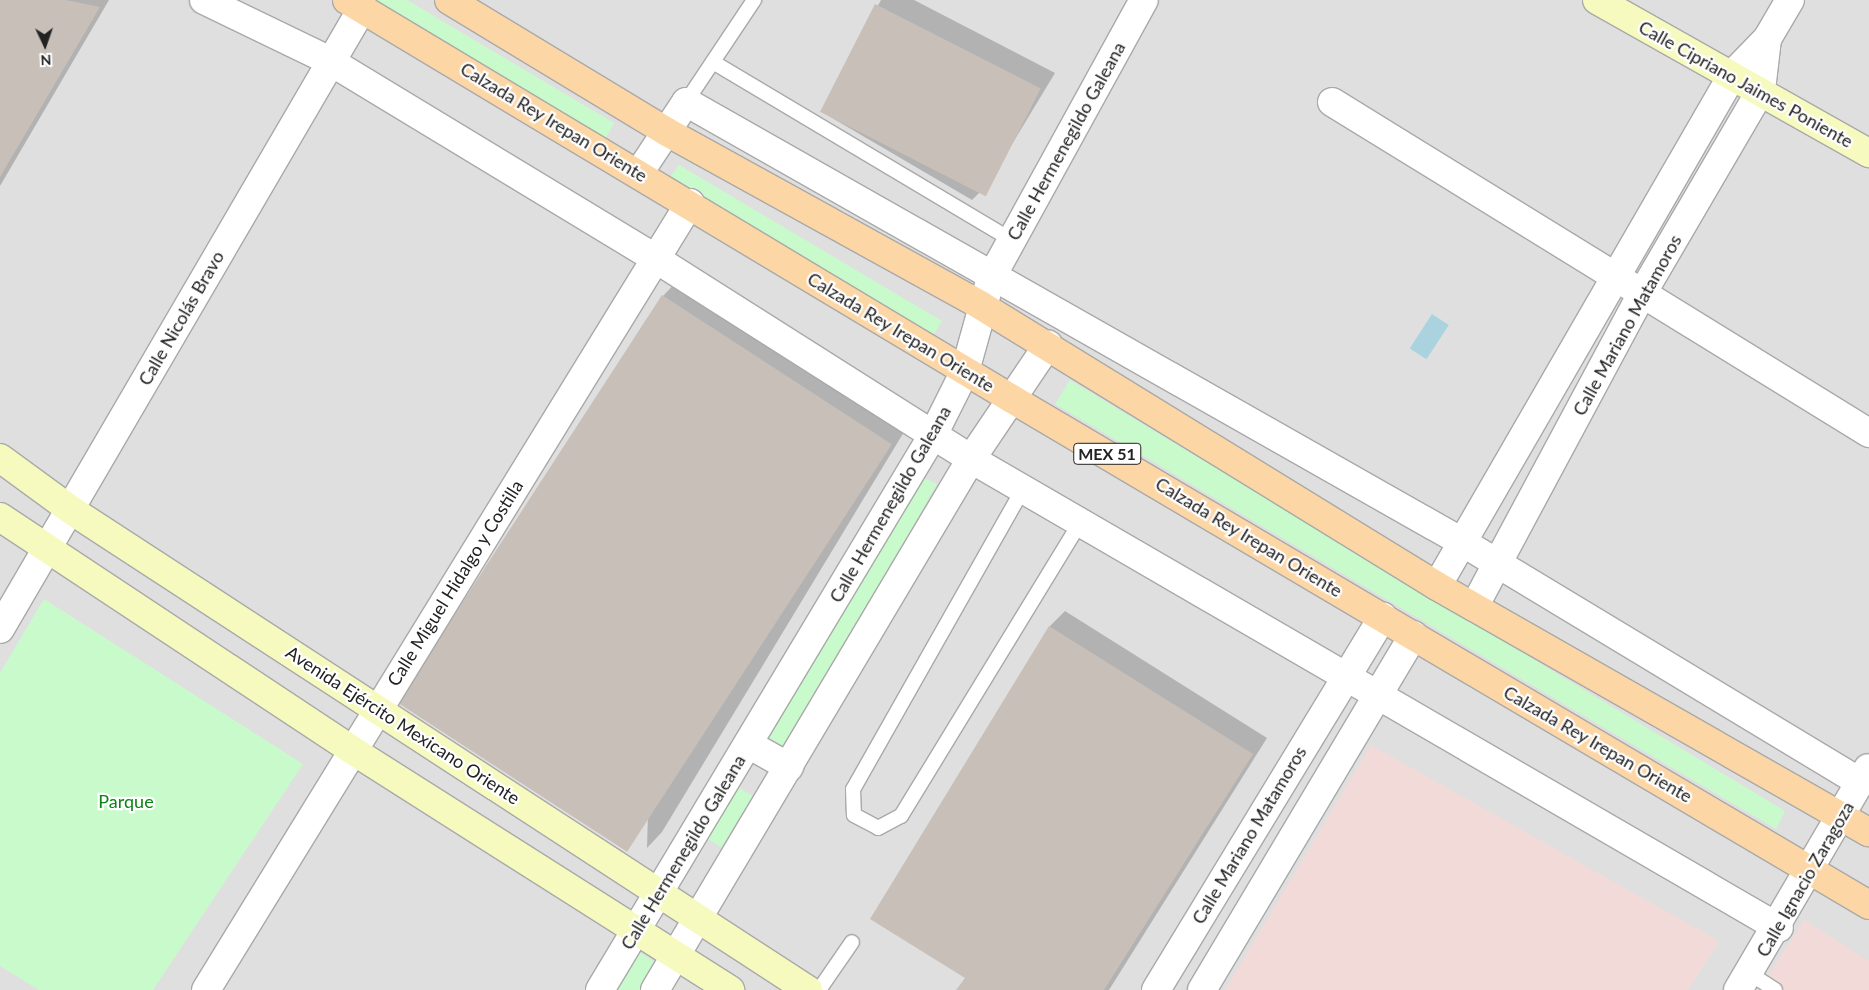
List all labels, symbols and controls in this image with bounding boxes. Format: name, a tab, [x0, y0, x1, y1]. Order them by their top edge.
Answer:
street label: Calle Cipriano Jaimes Poniente	[1635, 16, 1857, 152]
north arrow	[20, 20, 70, 70]
street label: Calle Hermenegildo Galeana	[1002, 38, 1130, 244]
text: N	[40, 52, 52, 69]
street label: Calzada Rey Irepan Oriente	[457, 58, 651, 186]
street label: Calle Mariano Matamoros	[1568, 231, 1686, 419]
street label: Calle Nicolás Bravo	[134, 247, 228, 389]
street label: Calzada Rey Irepan Oriente	[804, 268, 998, 396]
street label: Calle Hermenegildo Galeana	[825, 402, 955, 606]
road number: MEX 51	[1073, 440, 1141, 468]
street label: Calzada Rey Irepan Oriente	[1152, 473, 1346, 601]
street label: Calle Miguel Hidalgo y Costilla	[382, 476, 528, 690]
street label: Avenida Ejército Mexicano Oriente	[282, 641, 524, 809]
street label: Calzada Rey Irepan Oriente	[1500, 681, 1696, 807]
street label: Calle Mariano Matamoros	[1187, 742, 1311, 928]
street label: Calle Hermenegildo Galeana	[616, 751, 750, 953]
park label: Parque	[98, 790, 154, 812]
street label: Calle Ignacio Zaragoza	[1752, 797, 1858, 961]

